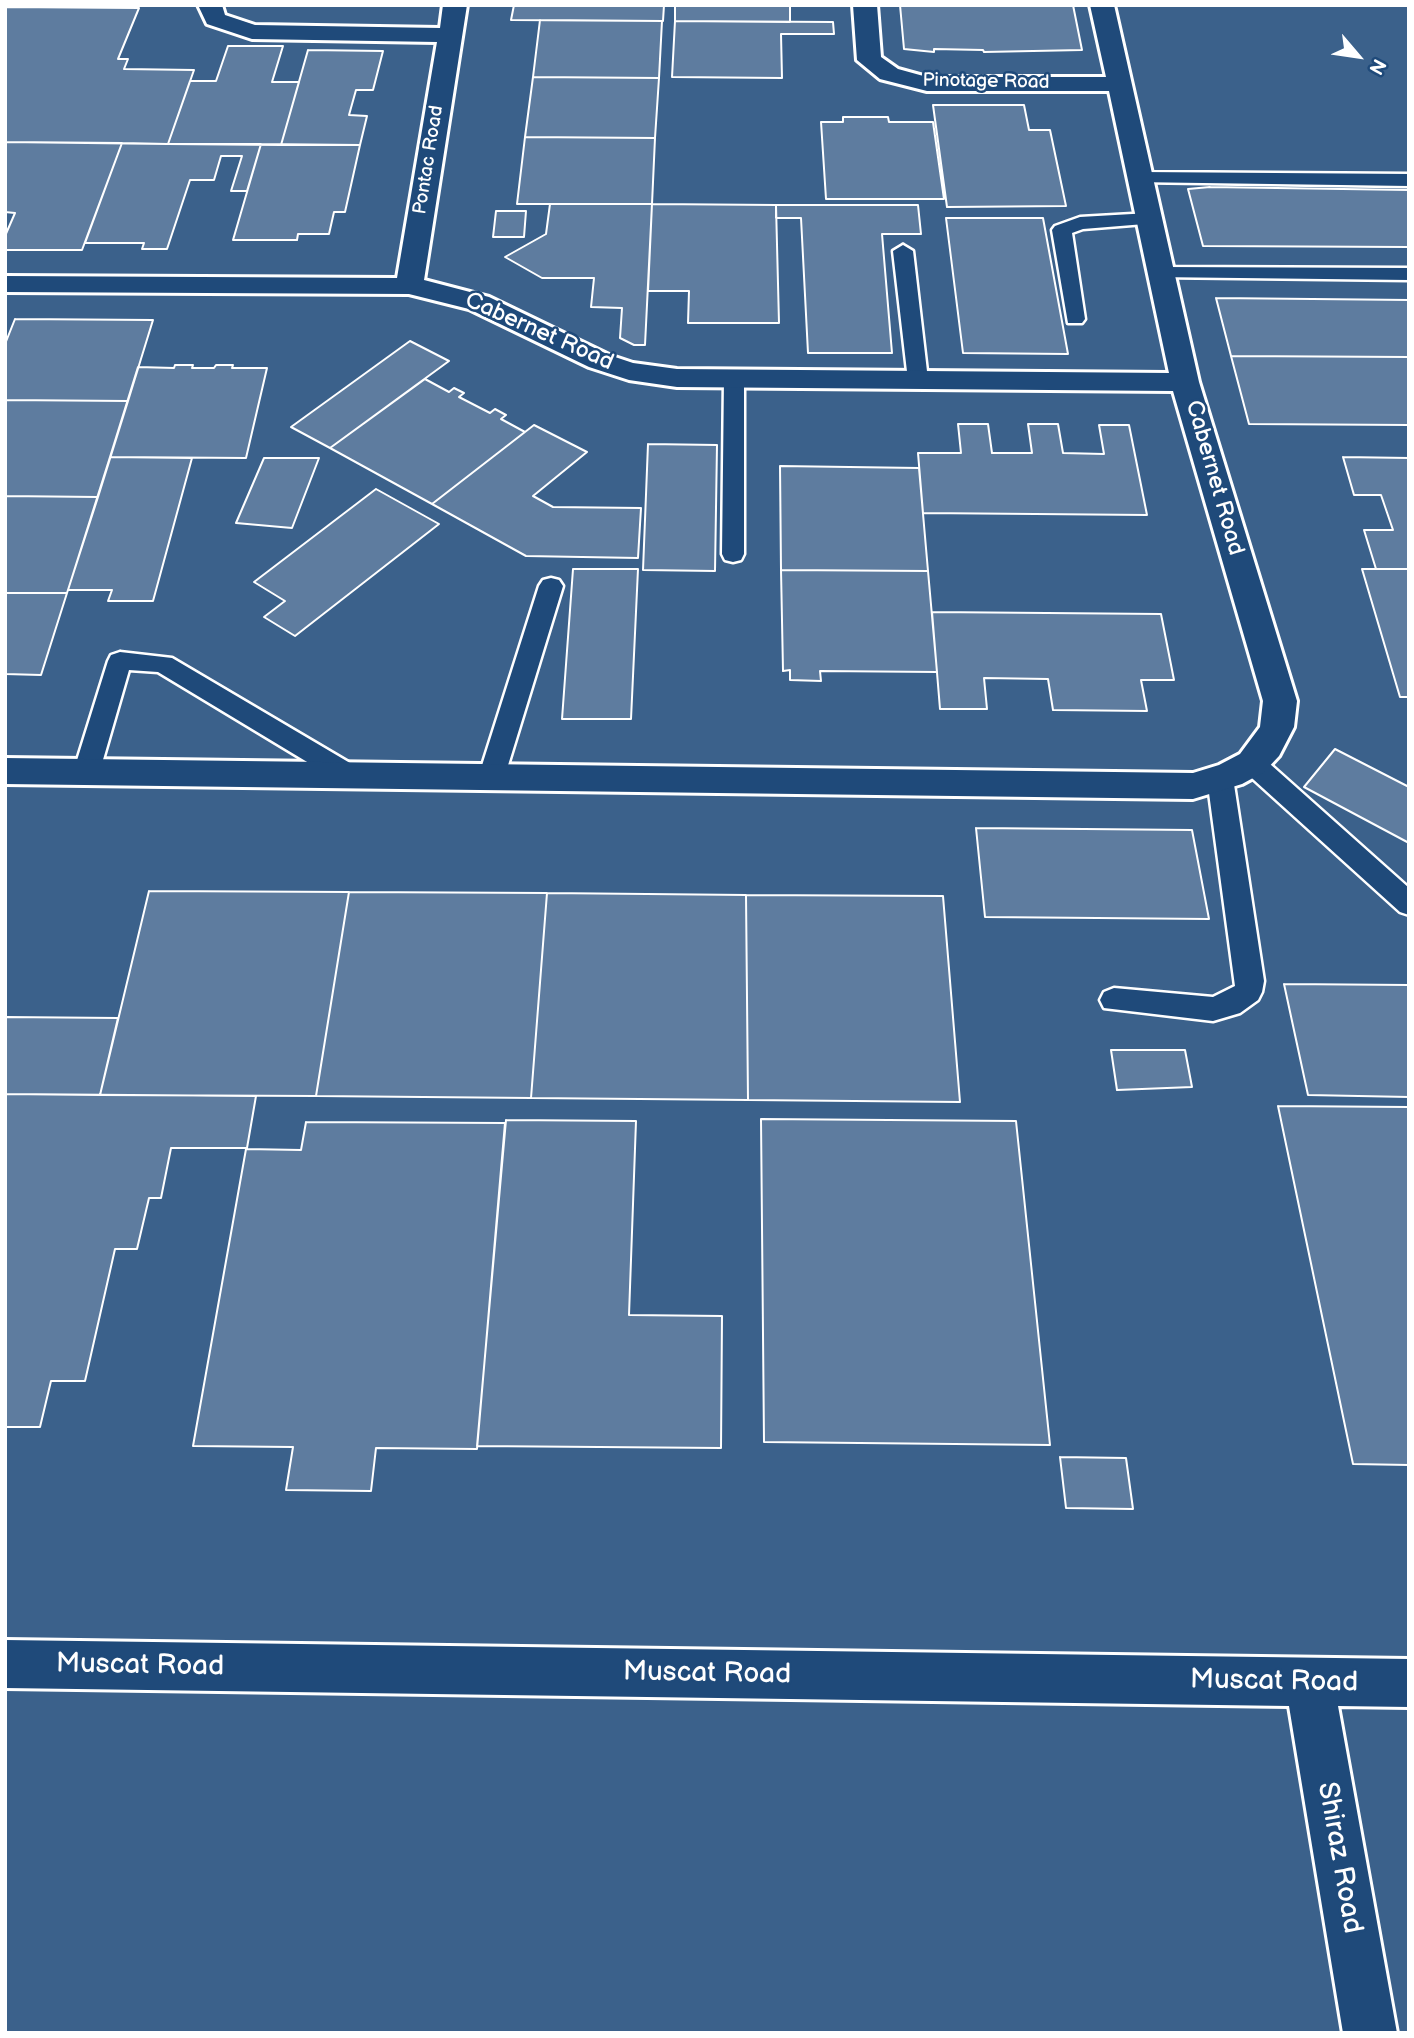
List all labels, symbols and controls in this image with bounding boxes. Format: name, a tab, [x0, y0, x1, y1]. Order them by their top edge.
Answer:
north arrow	[1323, 21, 1393, 91]
text: N	[1363, 55, 1390, 78]
street label: Pinotage Road	[922, 69, 1050, 95]
street label: Pontac Road	[409, 104, 449, 216]
street label: Cabernet Road	[460, 287, 618, 377]
street label: Cabernet Road	[1179, 397, 1249, 559]
street label: Muscat Road	[56, 1648, 224, 1684]
street label: Muscat Road	[623, 1656, 791, 1692]
street label: Muscat Road	[1190, 1664, 1358, 1700]
street label: Shiraz Road	[1309, 1780, 1369, 1936]

